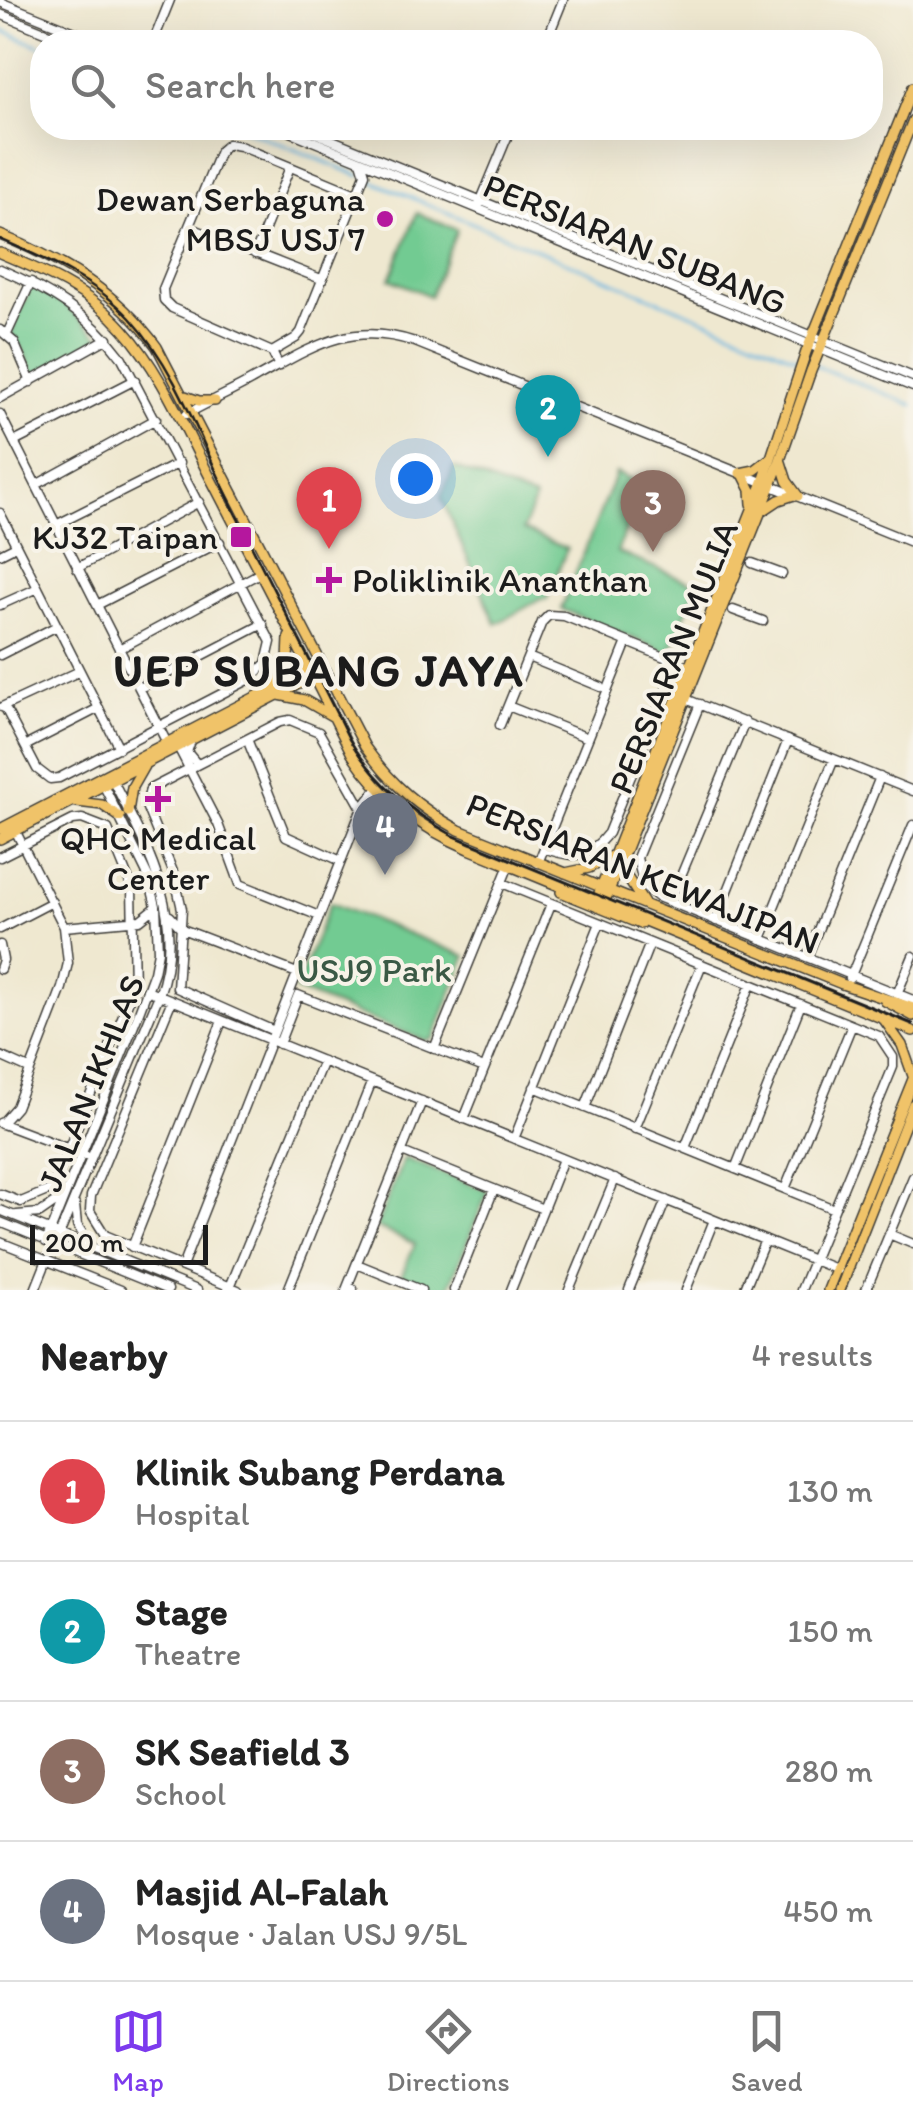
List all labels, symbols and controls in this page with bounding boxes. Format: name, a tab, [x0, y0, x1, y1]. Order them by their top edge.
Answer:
search box	[30, 30, 883, 140]
icon: search	[65, 58, 120, 113]
text: Search here	[145, 62, 336, 108]
street label: PERSIARAN SUBANG	[477, 164, 793, 324]
place label: Dewan Serbaguna MBSJ USJ 7	[96, 178, 365, 260]
marker: Dewan Serbaguna MBSJ USJ 7	[374, 208, 396, 230]
pin: 2	[516, 374, 580, 457]
your location	[390, 453, 441, 504]
pin: 1	[296, 466, 362, 549]
pin: 3	[620, 470, 686, 552]
street label: PERSIARAN MULIA	[599, 514, 747, 800]
place label: KJ32 Taipan	[32, 516, 218, 558]
marker: KJ32 Taipan	[228, 524, 254, 550]
place label: Poliklinik Ananthan	[352, 559, 648, 601]
marker: Poliklinik Ananthan	[316, 567, 342, 593]
district label: UEP SUBANG JAYA	[113, 643, 525, 697]
street label: PERSIARAN KEWAJIPAN	[460, 783, 826, 963]
marker: QHC Medical Center	[145, 786, 171, 812]
pin: 4	[352, 792, 418, 875]
place label: QHC Medical Center	[60, 817, 256, 899]
park label: USJ9 Park	[296, 949, 452, 991]
street label: JALAN IKHLAS	[28, 969, 154, 1197]
scale bar	[30, 1220, 208, 1264]
text: 200 m	[45, 1225, 124, 1259]
text: Nearby	[40, 1330, 167, 1381]
text: 4 results	[752, 1336, 873, 1374]
text: Klinik Subang Perdana	[135, 1449, 505, 1495]
text: 1	[65, 1472, 80, 1510]
text: 130 m	[787, 1472, 873, 1510]
text: Hospital	[135, 1495, 249, 1533]
text: Stage	[135, 1589, 228, 1635]
text: 2	[64, 1612, 81, 1650]
text: 150 m	[788, 1612, 873, 1650]
text: Theatre	[135, 1635, 241, 1673]
text: SK Seafield 3	[135, 1729, 350, 1775]
text: 3	[64, 1752, 81, 1790]
text: 280 m	[785, 1752, 873, 1790]
text: School	[135, 1775, 226, 1813]
text: Masjid Al-Falah	[135, 1869, 388, 1915]
text: 4	[63, 1892, 82, 1930]
text: 450 m	[783, 1892, 873, 1930]
text: Mosque · Jalan USJ 9/5L	[135, 1915, 467, 1953]
tab: Map	[111, 2004, 166, 2098]
tab: Directions	[387, 2004, 510, 2098]
tab: Saved	[731, 2004, 802, 2098]

